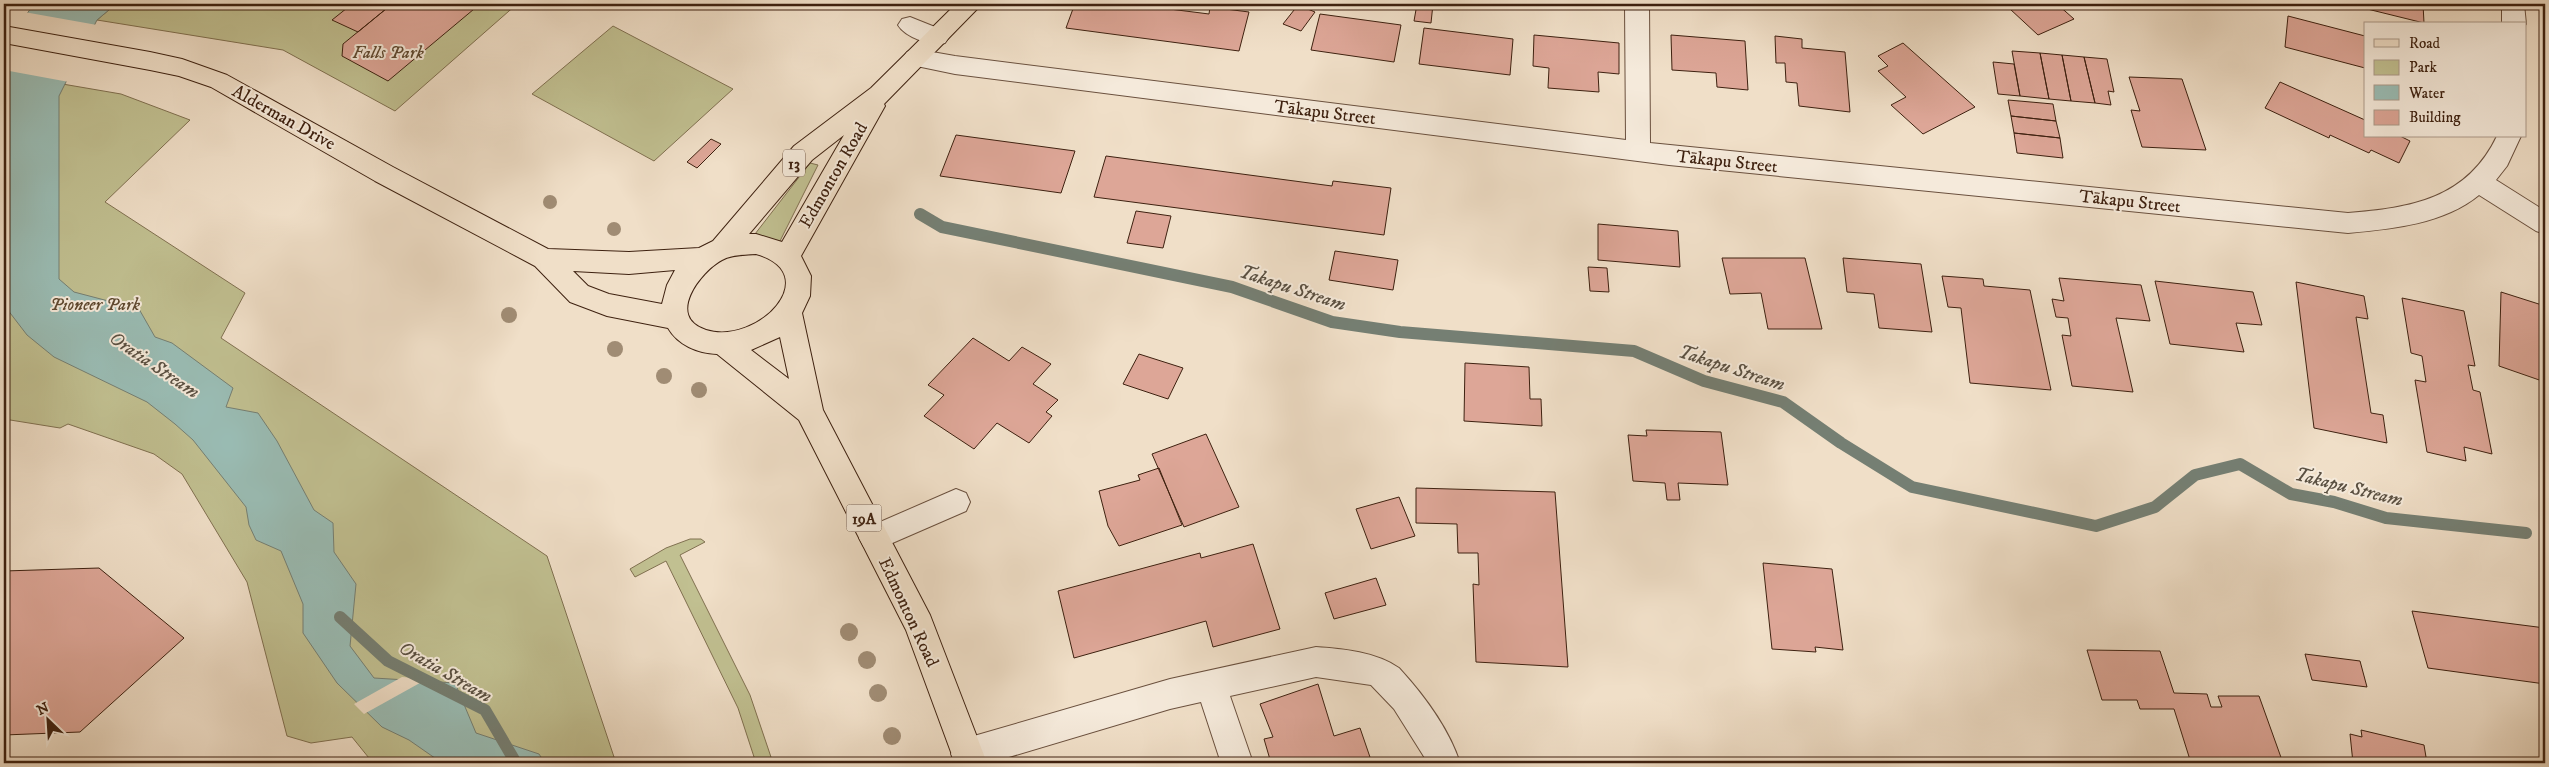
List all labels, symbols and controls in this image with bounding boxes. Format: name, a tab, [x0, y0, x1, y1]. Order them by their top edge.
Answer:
legend	[2364, 22, 2526, 138]
text: Road	[2409, 34, 2441, 53]
park label: Falls Park	[352, 42, 424, 64]
text: Park	[2409, 58, 2438, 77]
street label: Alderman Drive	[228, 80, 339, 155]
text: Water	[2408, 84, 2445, 103]
street label: Tākapu Street	[1273, 96, 1377, 130]
text: Building	[2409, 108, 2461, 127]
street label: Edmonton Road	[795, 119, 873, 232]
street label: Tākapu Street	[1675, 146, 1779, 178]
road number: 13	[783, 150, 805, 177]
street label: Tākapu Street	[2078, 186, 2182, 218]
water label: Takapu Stream	[1236, 260, 1349, 317]
park label: Pioneer Park	[50, 294, 140, 316]
water label: Oratia Stream	[105, 327, 204, 404]
water label: Takapu Stream	[1675, 340, 1788, 397]
water label: Takapu Stream	[2292, 463, 2405, 513]
road number: 19A	[846, 504, 882, 532]
street label: Edmonton Road	[873, 554, 943, 671]
water label: Oratia Stream	[395, 636, 496, 708]
north arrow	[22, 694, 72, 744]
text: N	[34, 698, 52, 720]

